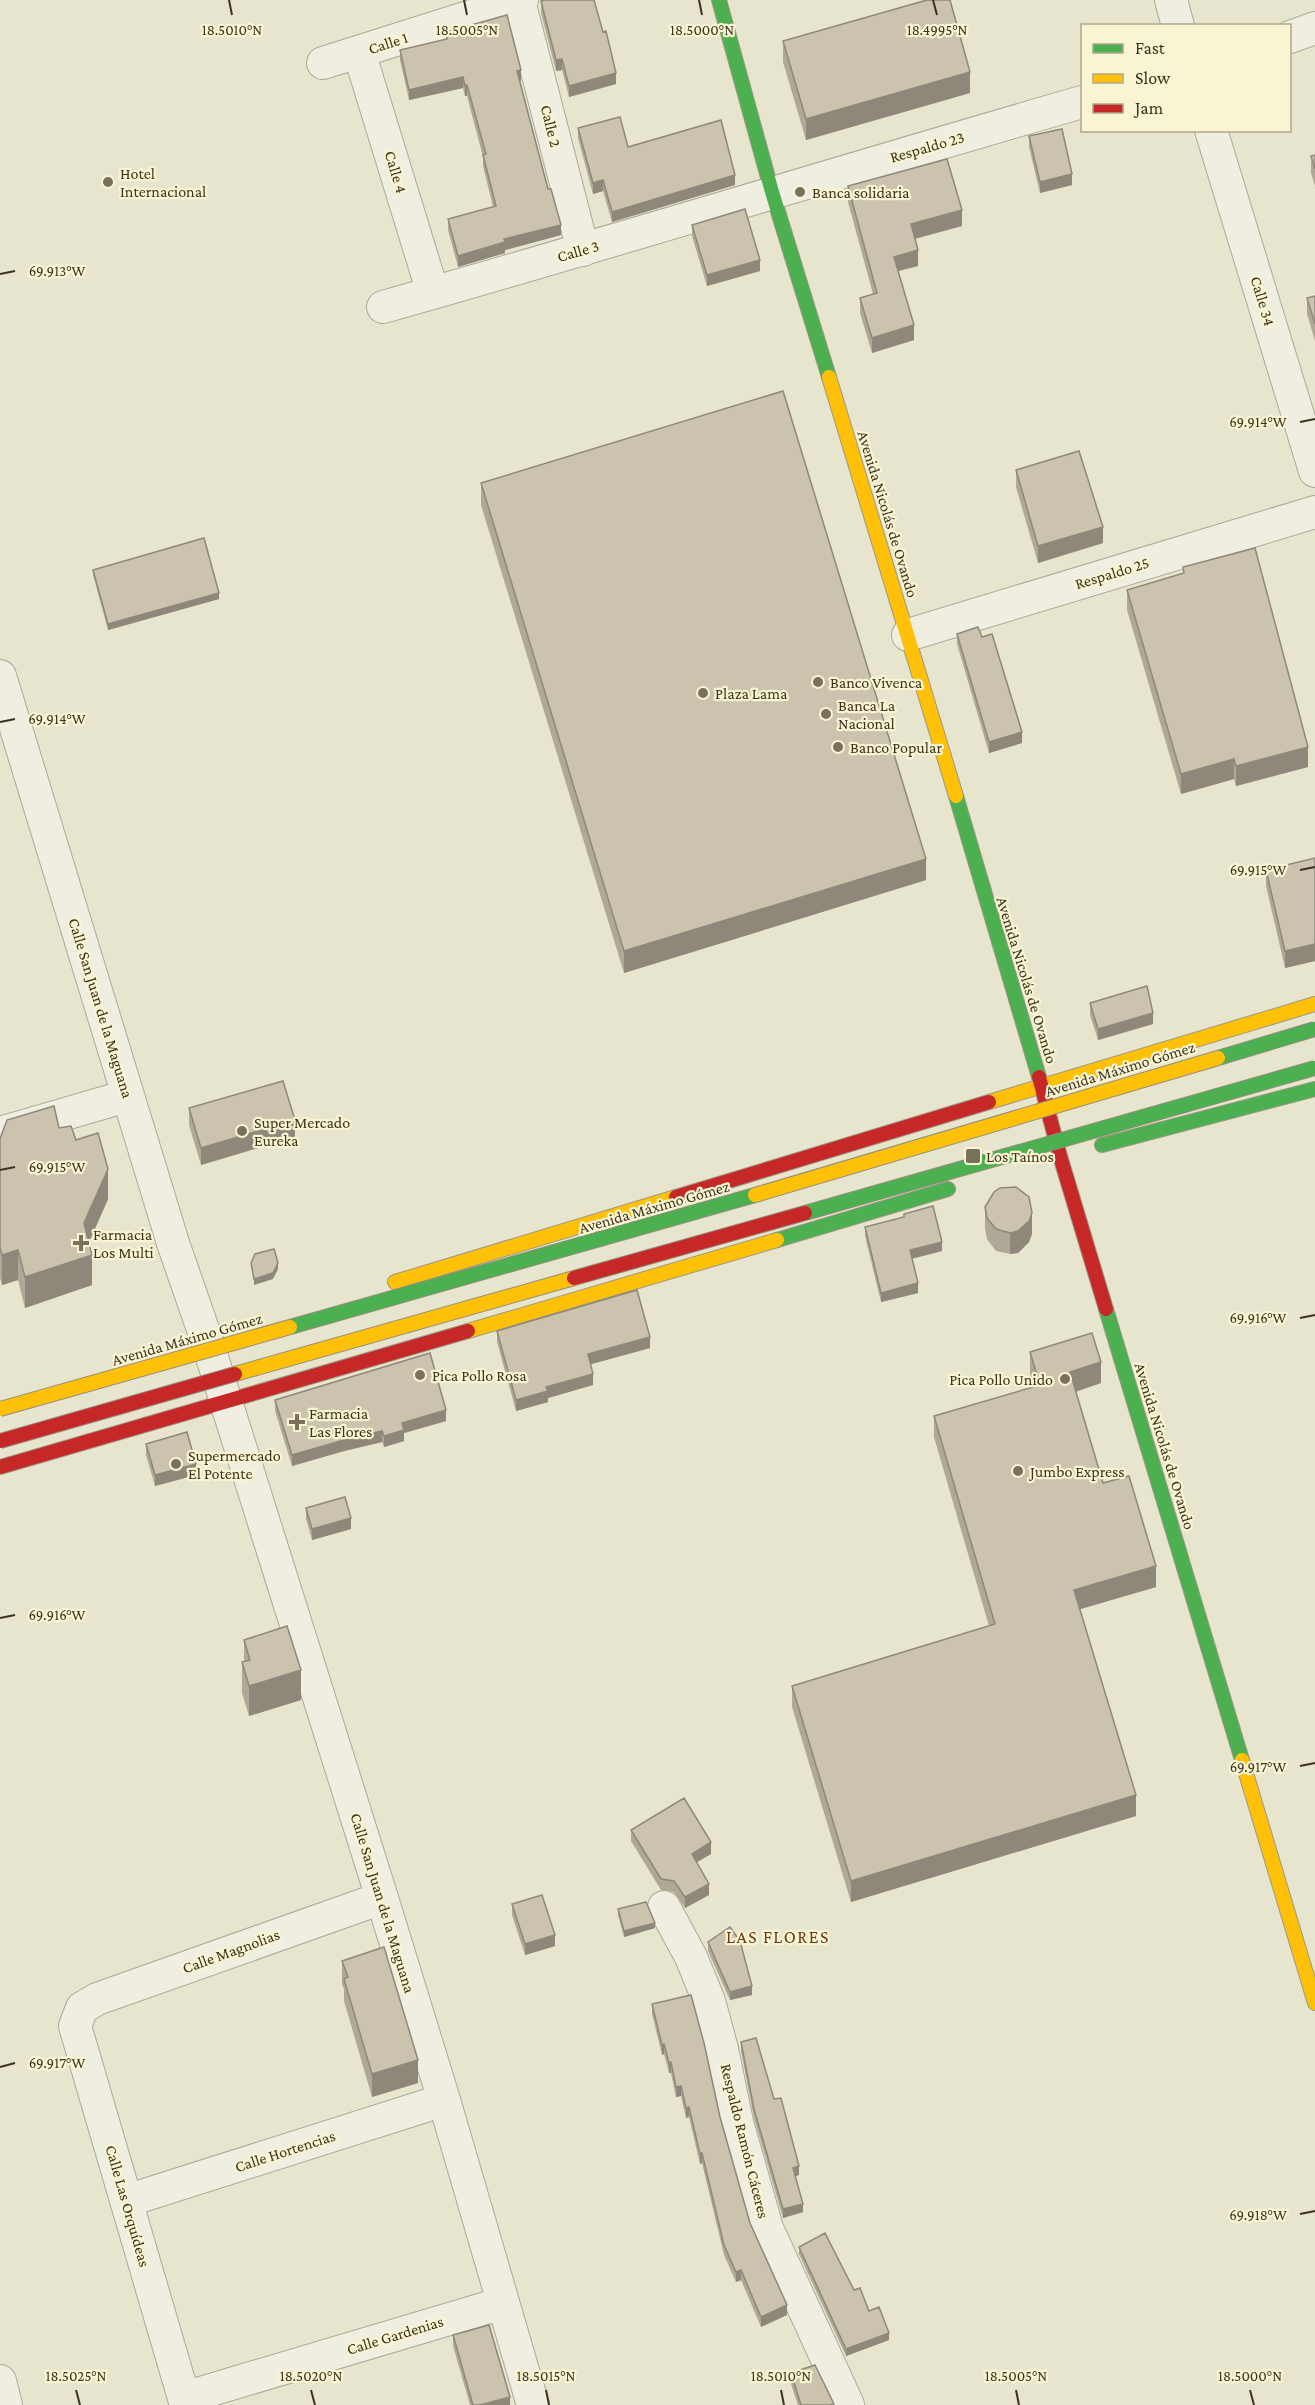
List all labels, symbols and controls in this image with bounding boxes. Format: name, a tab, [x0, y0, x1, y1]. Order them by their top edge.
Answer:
text: 18.5010°N	[202, 22, 262, 38]
text: 18.5005°N	[436, 22, 498, 38]
text: 18.5000°N	[670, 22, 734, 38]
text: 18.4995°N	[907, 22, 967, 38]
legend	[1081, 24, 1291, 132]
street label: Calle 1	[366, 29, 410, 57]
text: Fast	[1135, 38, 1166, 58]
text: Slow	[1135, 68, 1171, 88]
text: Jam	[1133, 98, 1164, 118]
street label: Calle 2	[538, 103, 565, 149]
street label: Respaldo 23	[888, 128, 966, 167]
street label: Calle 4	[382, 149, 410, 195]
place label: Hotel Internacional	[120, 165, 206, 200]
marker: Hotel Internacional	[101, 175, 115, 189]
place label: Banca solidaria	[812, 184, 910, 201]
marker: Banca solidaria	[793, 185, 807, 199]
street label: Calle 3	[555, 237, 601, 265]
text: 69.913°W	[29, 263, 86, 279]
street label: Calle 34	[1247, 274, 1279, 328]
text: 69.914°W	[1229, 414, 1287, 430]
street label: Avenida Nicolás de Ovando	[855, 429, 922, 600]
street label: Respaldo 25	[1073, 554, 1151, 593]
place label: Banco Vivenca	[830, 674, 923, 691]
marker: Banco Vivenca	[811, 675, 825, 689]
place label: Plaza Lama	[715, 685, 788, 702]
marker: Plaza Lama	[696, 686, 710, 700]
place label: Banca La Nacional	[838, 697, 896, 732]
marker: Banca La Nacional	[819, 707, 833, 721]
text: 69.914°W	[28, 711, 86, 727]
place label: Banco Popular	[850, 739, 942, 757]
marker: Banco Popular	[831, 740, 845, 754]
text: 69.915°W	[1230, 862, 1287, 878]
street label: Avenida Nicolás de Ovando	[994, 895, 1061, 1066]
street label: Calle San Juan de la Maguana	[65, 916, 137, 1101]
street label: Avenida Máximo Gómez	[1043, 1038, 1197, 1100]
place label: Super Mercado Eureka	[254, 1114, 350, 1149]
marker: Super Mercado Eureka	[235, 1124, 249, 1138]
marker: Los Taínos	[964, 1147, 982, 1165]
place label: Los Taínos	[986, 1148, 1054, 1165]
text: 69.915°W	[29, 1159, 86, 1175]
street label: Avenida Máximo Gómez	[577, 1177, 731, 1237]
place label: Farmacia Los Multi	[93, 1226, 154, 1261]
marker: Farmacia Los Multi	[74, 1236, 88, 1250]
street label: Avenida Máximo Gómez	[110, 1309, 264, 1369]
text: 69.916°W	[1230, 1310, 1287, 1326]
street label: Avenida Nicolás de Ovando	[1132, 1361, 1199, 1532]
place label: Pica Pollo Rosa	[432, 1367, 527, 1384]
marker: Pica Pollo Rosa	[413, 1368, 427, 1382]
place label: Pica Pollo Unido	[949, 1371, 1053, 1388]
marker: Pica Pollo Unido	[1058, 1372, 1072, 1386]
place label: Farmacia Las Flores	[309, 1405, 372, 1440]
marker: Farmacia Las Flores	[290, 1415, 304, 1429]
place label: Supermercado El Potente	[188, 1447, 281, 1482]
marker: Supermercado El Potente	[169, 1457, 183, 1471]
place label: Jumbo Express	[1028, 1463, 1125, 1481]
marker: Jumbo Express	[1011, 1464, 1025, 1478]
text: 69.916°W	[29, 1607, 86, 1623]
text: 69.917°W	[1230, 1759, 1287, 1775]
street label: Calle San Juan de la Maguana	[347, 1811, 419, 1996]
street label: Calle Magnolias	[180, 1926, 282, 1977]
district label: LAS FLORES	[726, 1927, 830, 1947]
text: 69.917°W	[29, 2055, 86, 2071]
street label: Respaldo Ramón Cáceres	[717, 2062, 772, 2220]
street label: Calle Hortencias	[233, 2127, 337, 2175]
street label: Calle Las Orquídeas	[102, 2143, 154, 2269]
text: 69.918°W	[1229, 2207, 1287, 2223]
street label: Calle Gardenias	[345, 2312, 445, 2358]
text: 18.5025°N	[46, 2368, 107, 2384]
text: 18.5020°N	[280, 2368, 342, 2384]
text: 18.5015°N	[517, 2368, 576, 2384]
text: 18.5010°N	[751, 2368, 811, 2384]
text: 18.5005°N	[985, 2368, 1047, 2384]
text: 18.5000°N	[1218, 2368, 1282, 2384]

